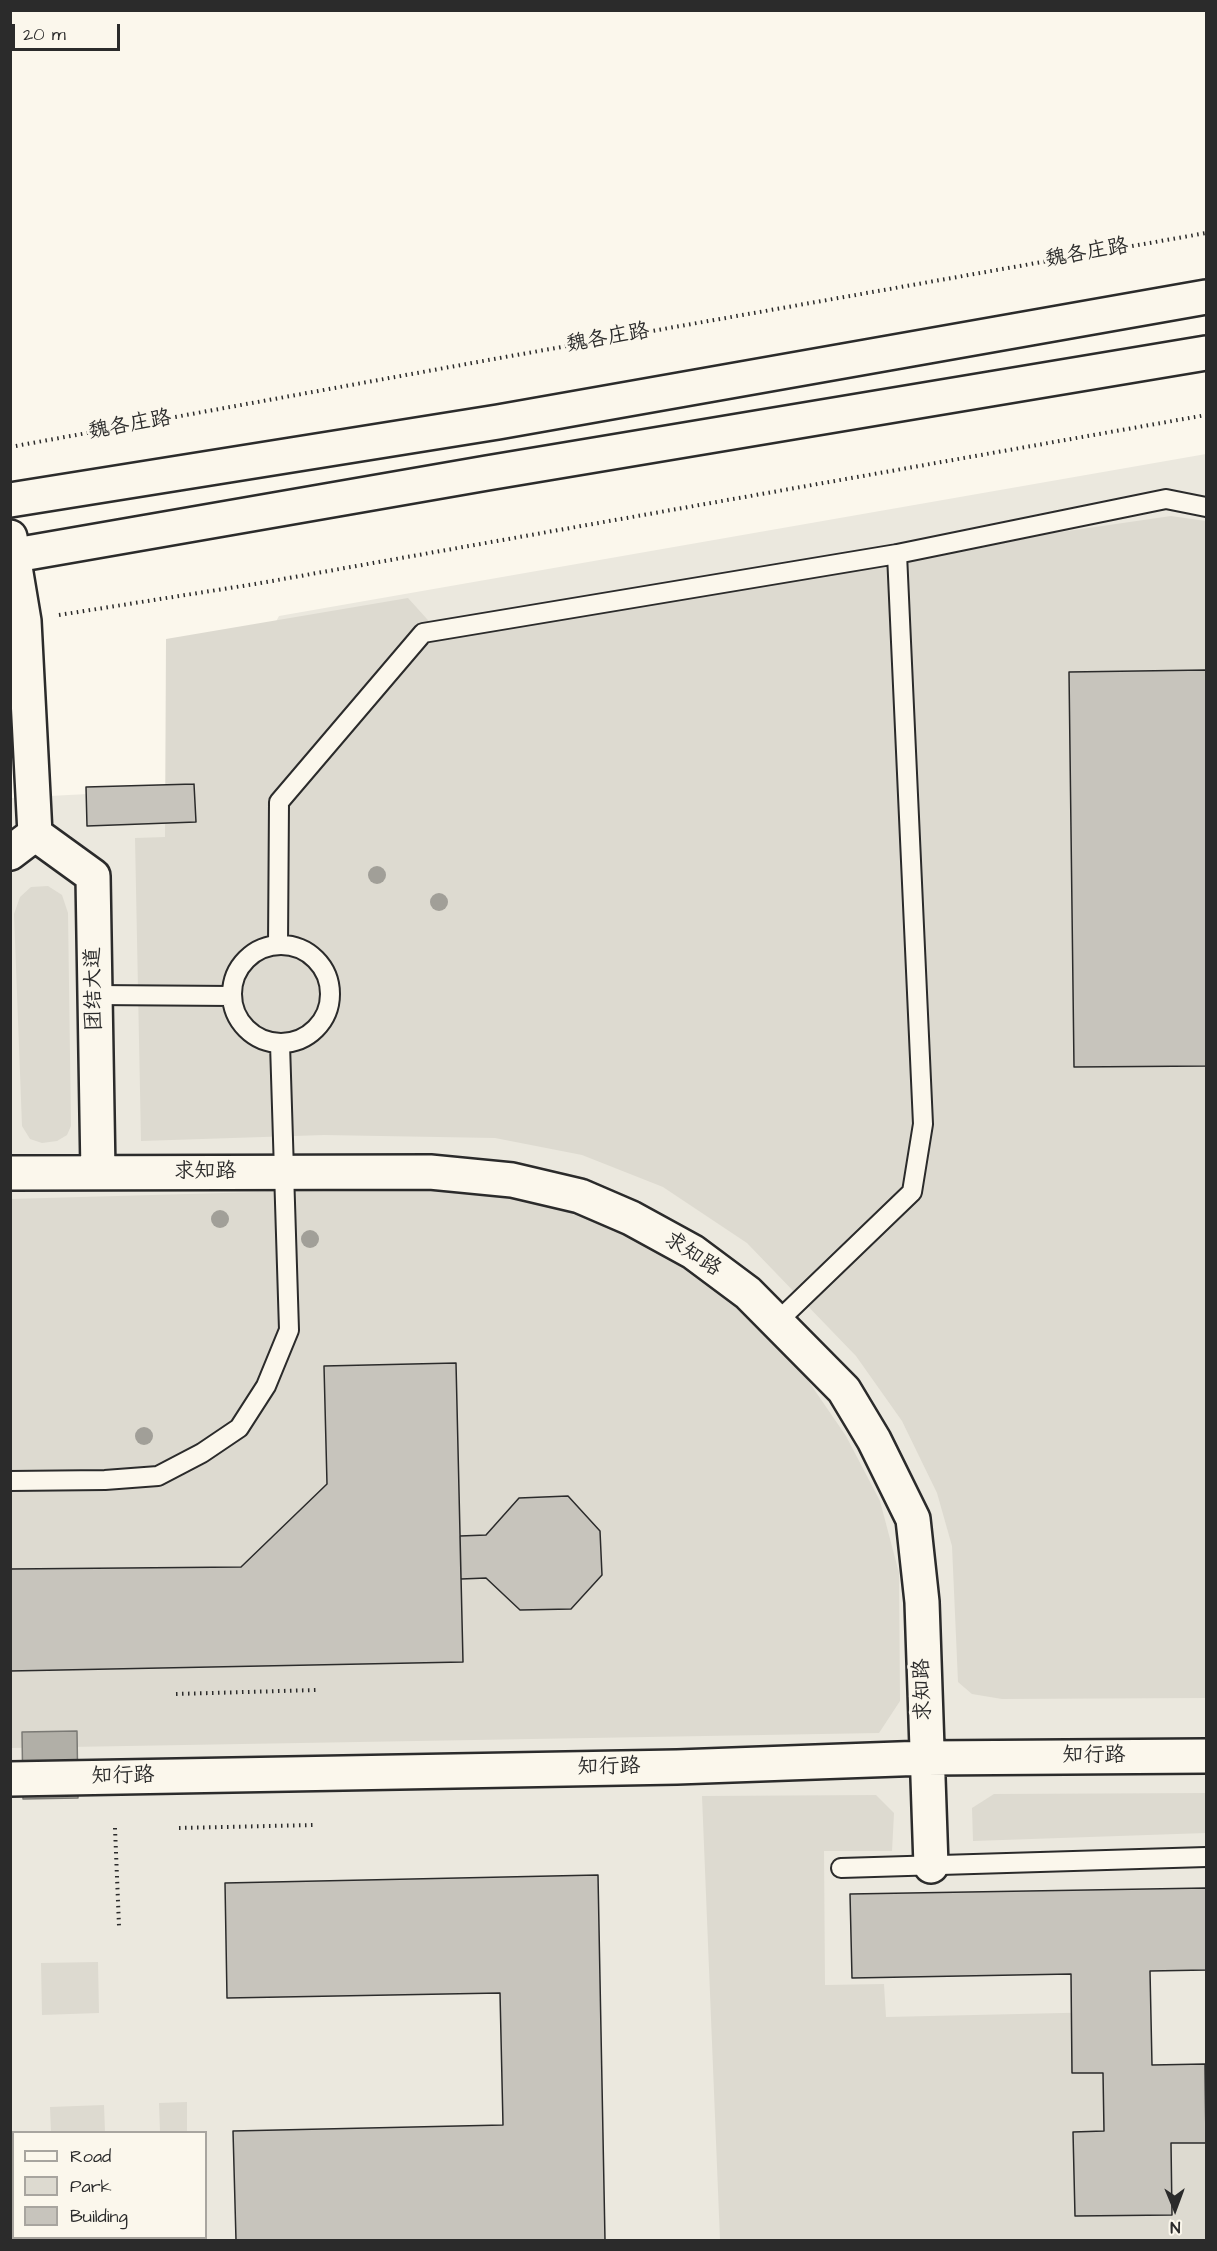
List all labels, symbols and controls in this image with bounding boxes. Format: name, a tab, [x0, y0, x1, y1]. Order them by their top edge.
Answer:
scale bar	[15, 12, 123, 50]
text: 20 m	[23, 22, 66, 47]
street label: 魏各庄路	[1043, 234, 1131, 274]
street label: 魏各庄路	[564, 319, 652, 359]
street label: 魏各庄路	[86, 406, 174, 446]
street label: 团结大道	[82, 947, 108, 1031]
street label: 求知路	[174, 1160, 236, 1186]
street label: 求知路	[659, 1227, 725, 1283]
street label: 求知路	[910, 1658, 938, 1722]
street label: 知行路	[1063, 1744, 1125, 1770]
street label: 知行路	[577, 1755, 641, 1781]
street label: 知行路	[91, 1764, 155, 1790]
legend	[12, 2131, 207, 2239]
text: Road	[70, 2144, 111, 2169]
text: Park	[70, 2174, 112, 2199]
north arrow	[1145, 2179, 1205, 2239]
text: Building	[70, 2204, 128, 2229]
text: N	[1170, 2216, 1181, 2238]

